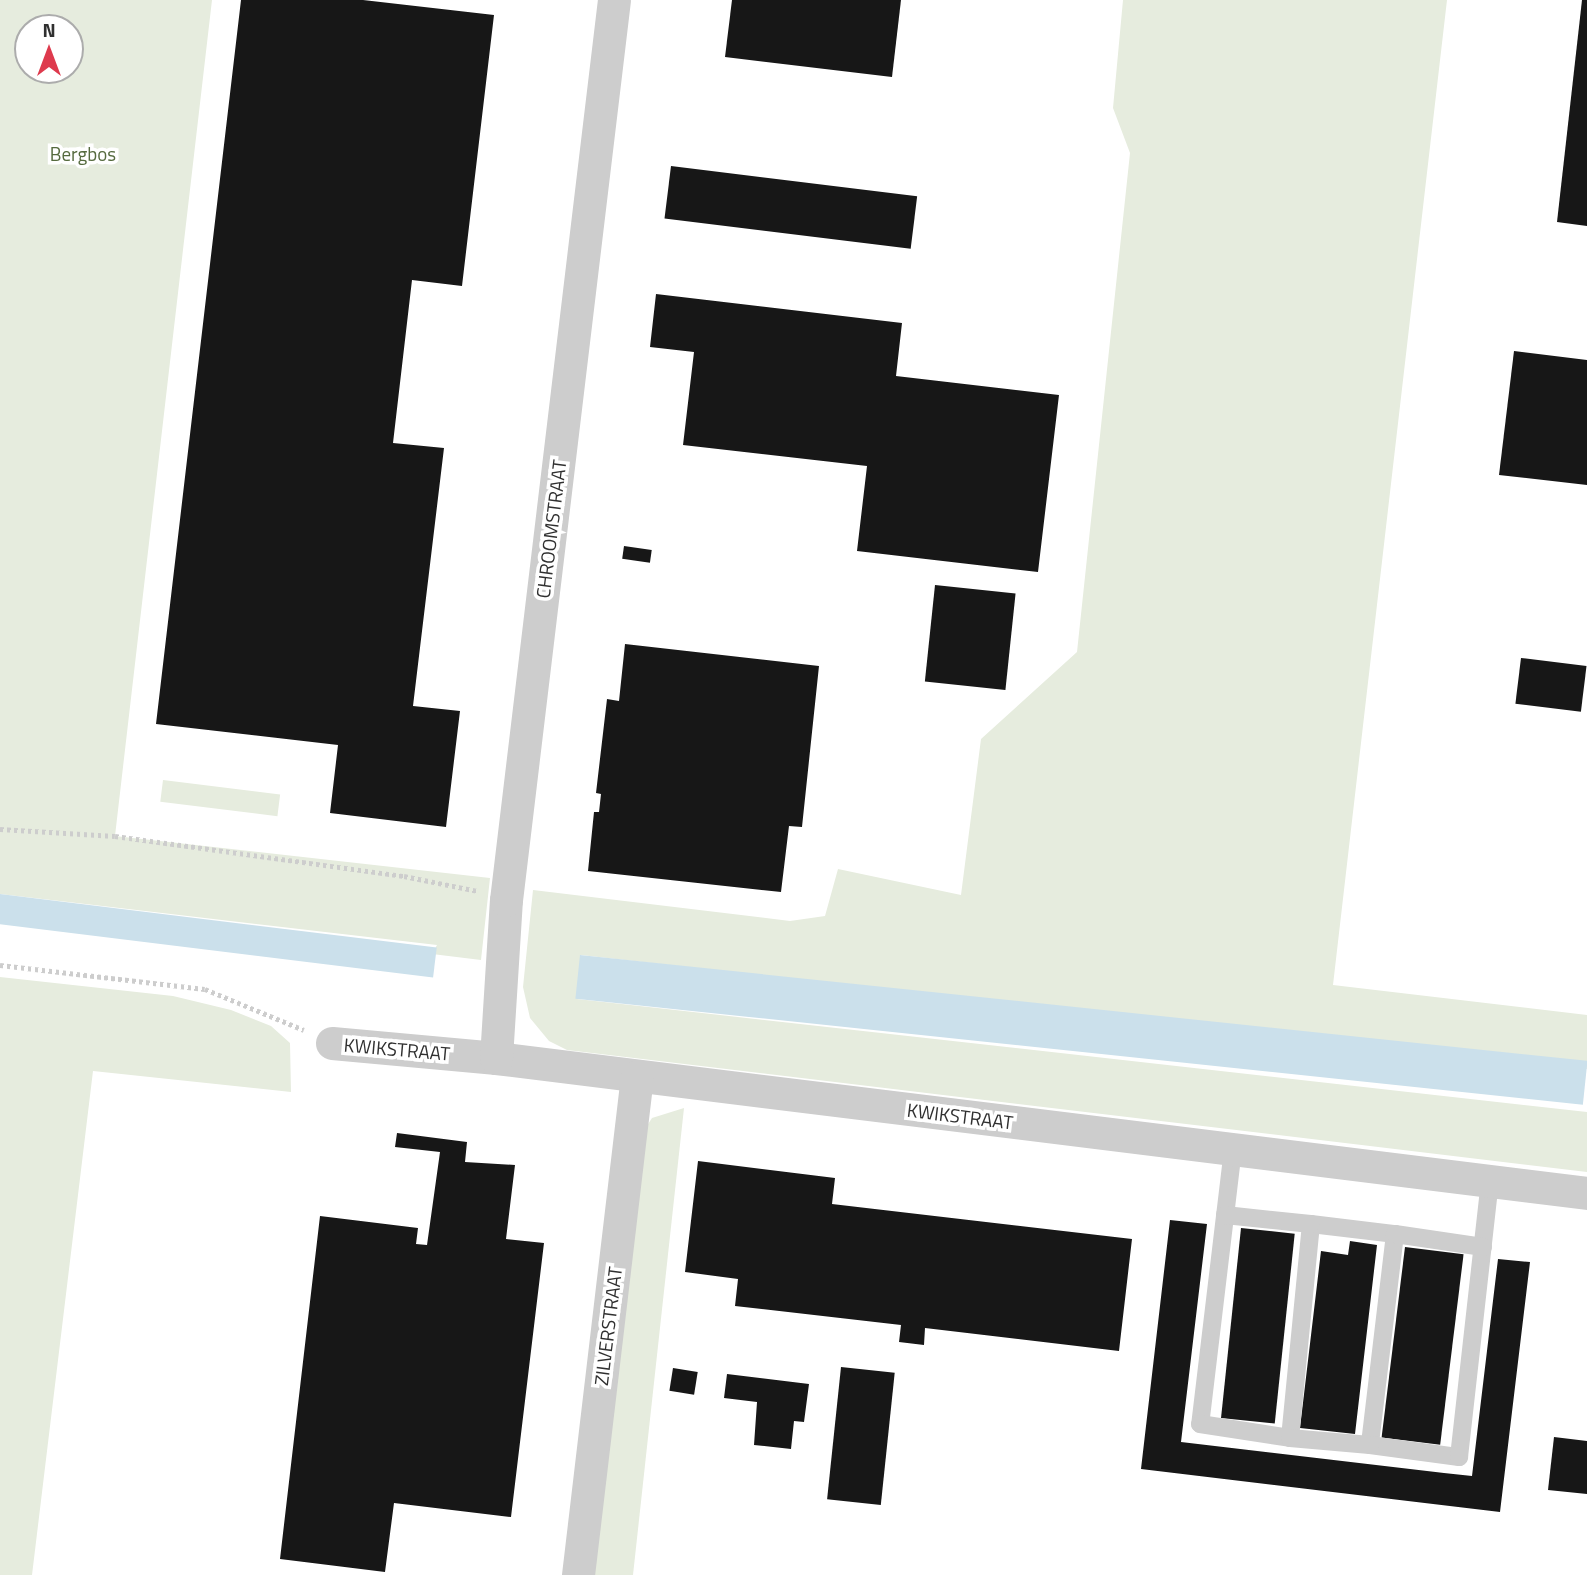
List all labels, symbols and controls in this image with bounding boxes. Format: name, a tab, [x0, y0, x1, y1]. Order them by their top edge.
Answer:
north arrow	[14, 14, 84, 84]
text: N	[42, 15, 56, 44]
park label: Bergbos	[50, 143, 116, 165]
street label: CHROOMSTRAAT	[531, 458, 571, 600]
street label: KWIKSTRAAT	[343, 1033, 451, 1065]
street label: KWIKSTRAAT	[906, 1098, 1014, 1134]
street label: ZILVERSTRAAT	[589, 1265, 627, 1387]

